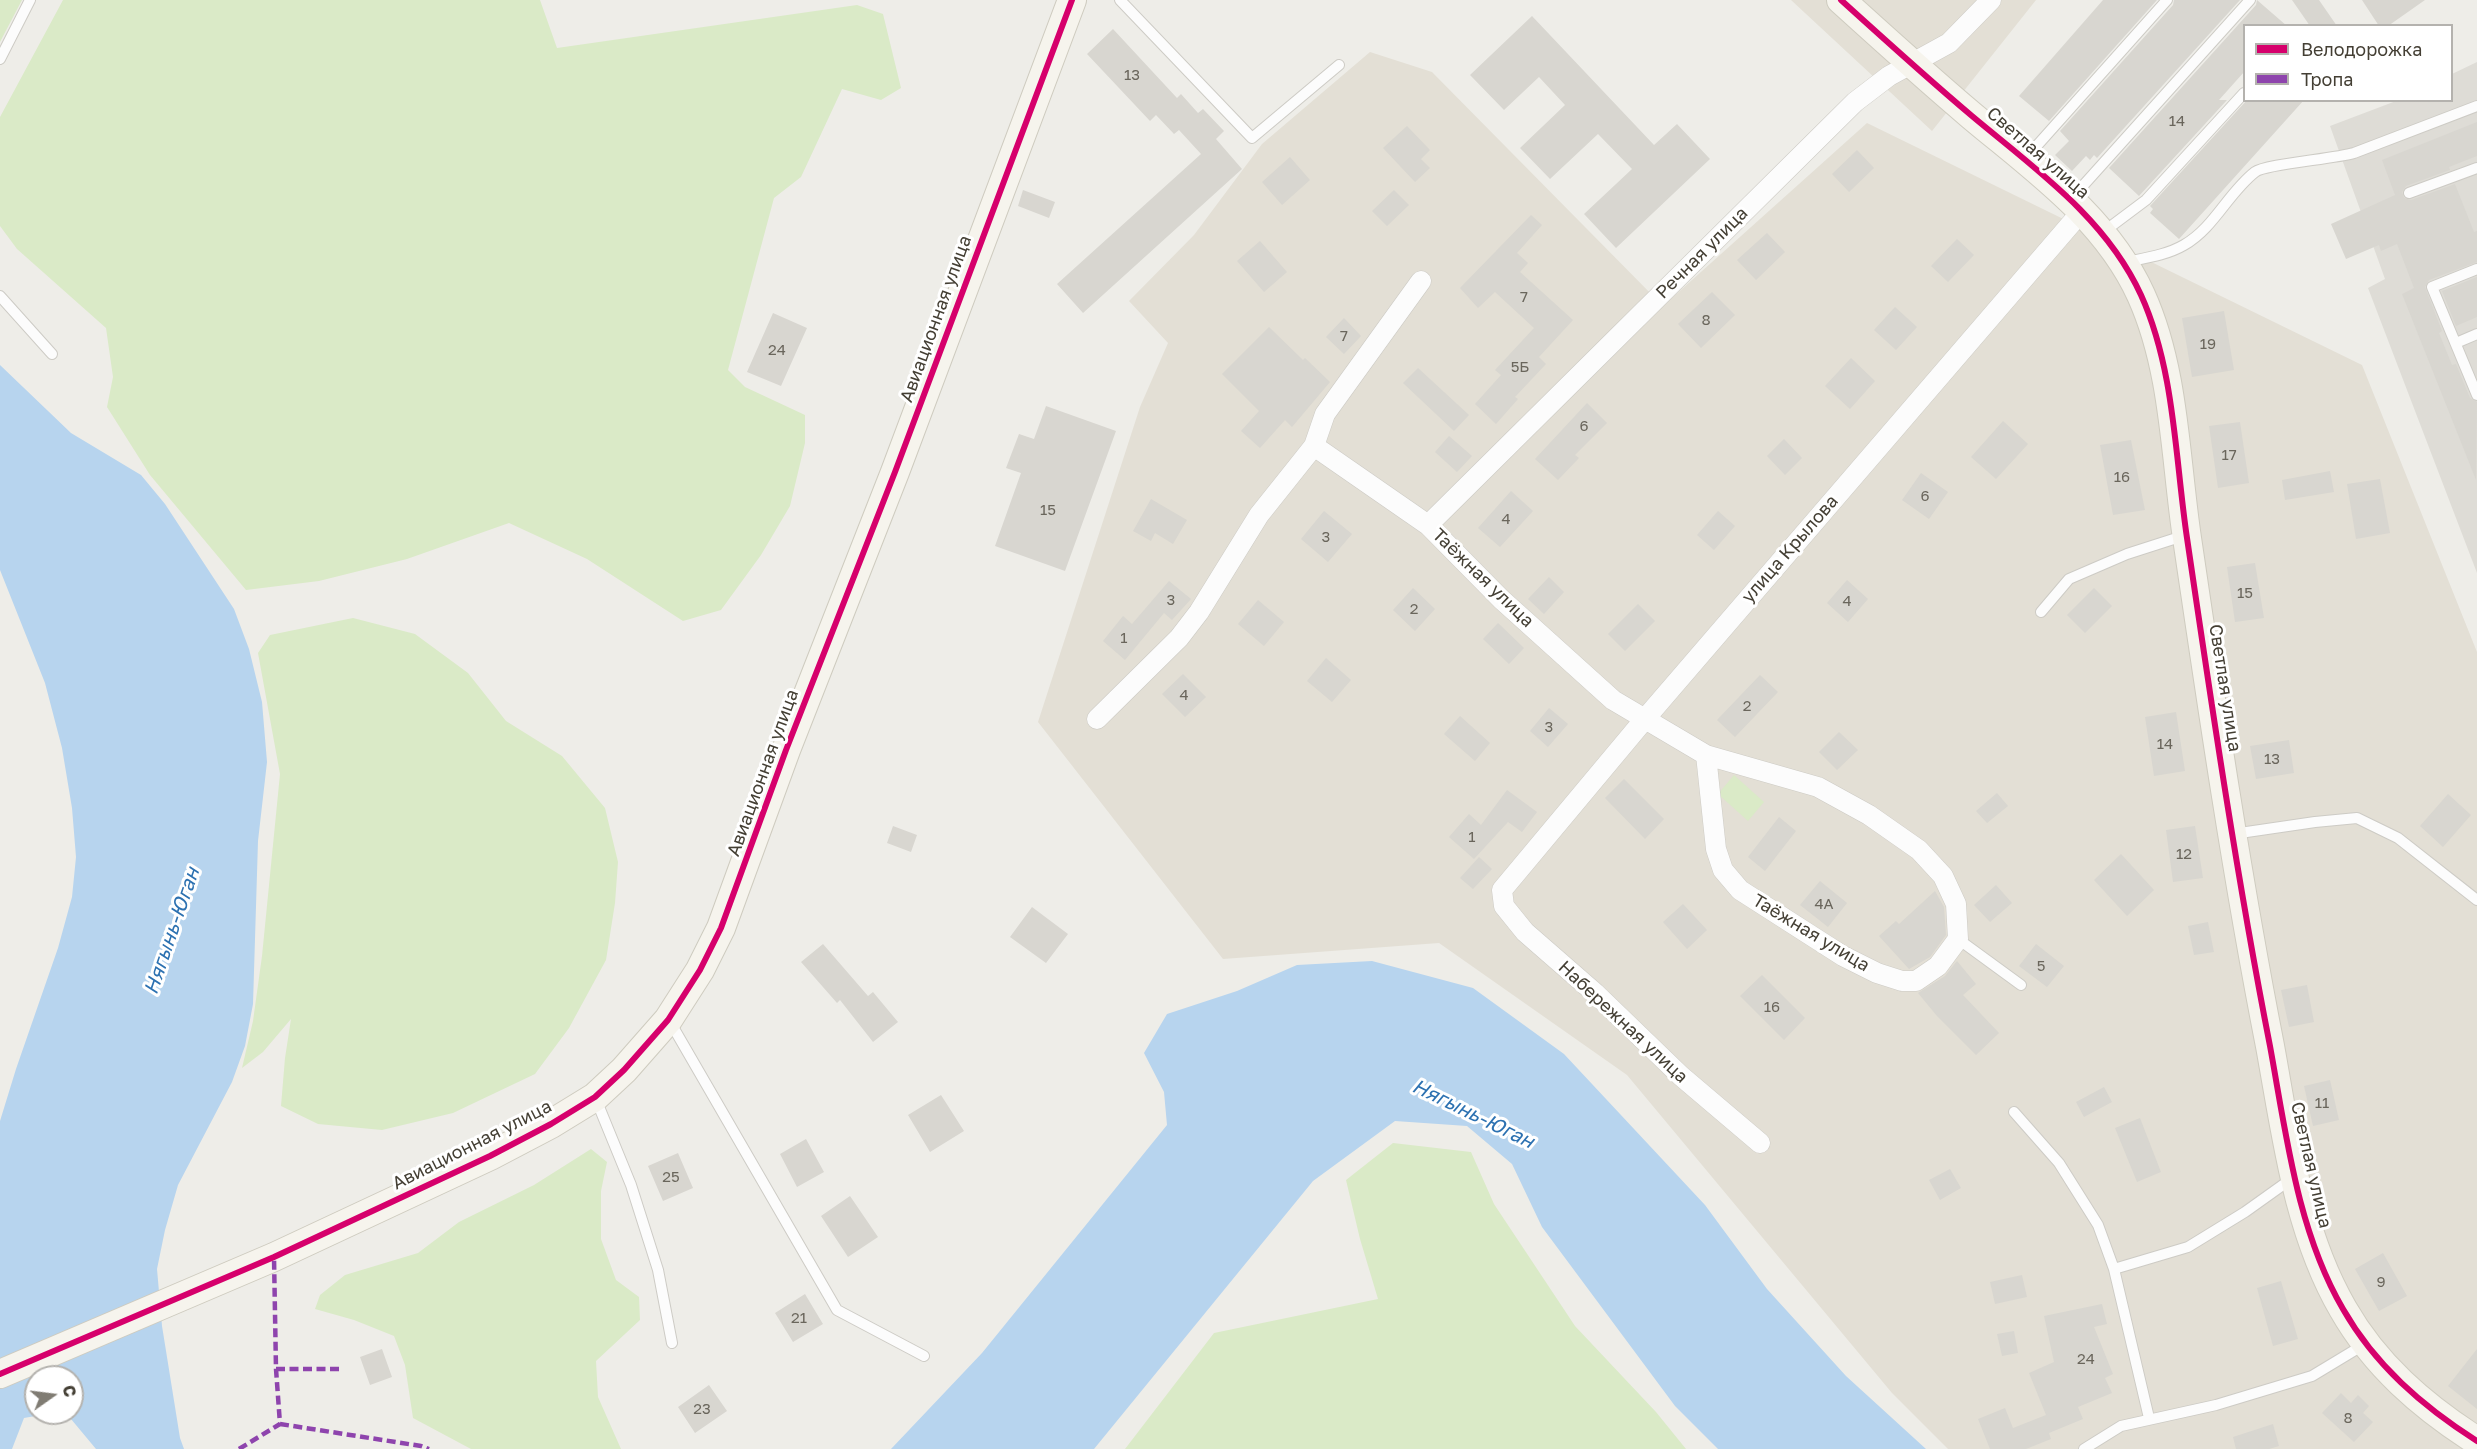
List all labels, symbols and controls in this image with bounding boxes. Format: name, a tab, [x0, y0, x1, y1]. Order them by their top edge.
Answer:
legend	[2243, 24, 2453, 102]
text: Велодорожка	[2301, 38, 2422, 60]
house number: 13	[1124, 66, 1140, 84]
text: Тропа	[2301, 68, 2353, 90]
street label: Светлая улица	[1982, 103, 2094, 203]
house number: 14	[2169, 112, 2185, 130]
street label: Речная улица	[1652, 203, 1752, 303]
street label: Авиационная улица	[896, 233, 976, 405]
house number: 7	[1520, 288, 1528, 306]
house number: 8	[1701, 311, 1711, 329]
house number: 7	[1340, 327, 1348, 345]
house number: 19	[2200, 335, 2216, 353]
house number: 24	[768, 341, 786, 359]
house number: 5Б	[1511, 358, 1529, 376]
house number: 6	[1579, 417, 1589, 435]
house number: 17	[2221, 446, 2237, 464]
house number: 16	[2114, 468, 2130, 486]
house number: 6	[1920, 487, 1930, 505]
street label: улица Крылова	[1737, 491, 1843, 607]
house number: 15	[1040, 501, 1056, 519]
house number: 4	[1501, 510, 1511, 528]
street label: Таёжная улица	[1428, 524, 1538, 632]
house number: 3	[1322, 528, 1330, 546]
house number: 15	[2237, 584, 2253, 602]
house number: 3	[1167, 591, 1175, 609]
house number: 4	[1842, 592, 1852, 610]
house number: 2	[1410, 600, 1418, 618]
street label: Светлая улица	[2204, 623, 2246, 753]
house number: 1	[1120, 629, 1128, 647]
house number: 4	[1179, 686, 1189, 704]
street label: Авиационная улица	[723, 687, 803, 859]
house number: 2	[1743, 697, 1751, 715]
house number: 3	[1545, 718, 1553, 736]
house number: 14	[2157, 735, 2173, 753]
house number: 13	[2264, 750, 2280, 768]
house number: 1	[1468, 828, 1476, 846]
house number: 12	[2176, 845, 2192, 863]
water label: Нягынь-Юган	[139, 864, 205, 998]
street label: Таёжная улица	[1749, 890, 1873, 976]
house number: 4А	[1814, 895, 1834, 913]
street label: Набережная улица	[1554, 956, 1692, 1088]
house number: 5	[2037, 957, 2045, 975]
house number: 16	[1764, 998, 1780, 1016]
water label: Нягынь-Юган	[1408, 1074, 1538, 1154]
house number: 11	[2315, 1094, 2329, 1112]
street label: Авиационная улица	[389, 1095, 555, 1195]
street label: Светлая улица	[2286, 1100, 2336, 1230]
house number: 25	[662, 1168, 680, 1186]
house number: 9	[2376, 1273, 2386, 1291]
house number: 21	[791, 1309, 807, 1327]
house number: 24	[2077, 1350, 2095, 1368]
north arrow	[24, 1365, 84, 1425]
text: С	[58, 1383, 81, 1399]
house number: 23	[693, 1400, 711, 1418]
house number: 8	[2343, 1409, 2353, 1427]

